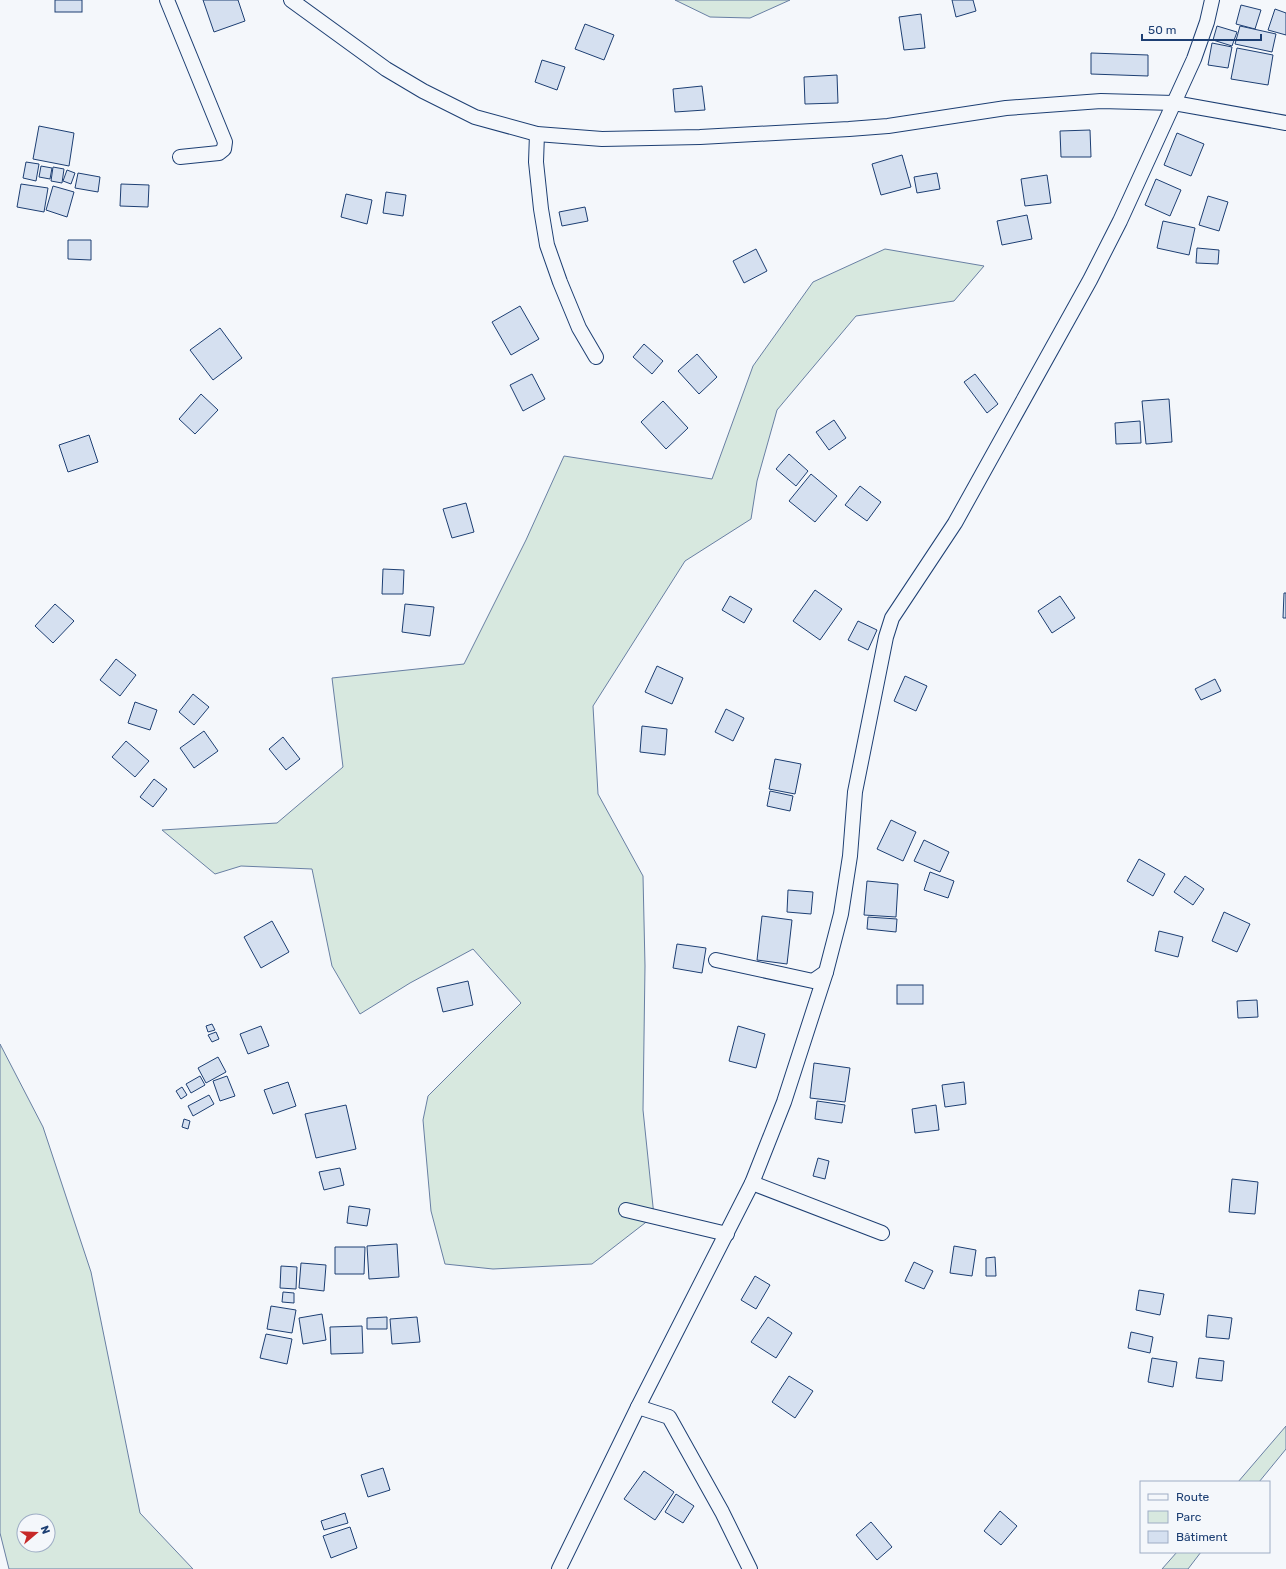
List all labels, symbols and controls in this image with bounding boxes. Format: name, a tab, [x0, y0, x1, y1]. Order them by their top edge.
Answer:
scale bar	[1142, 16, 1261, 42]
text: 50 m	[1148, 23, 1176, 37]
legend	[1140, 1481, 1270, 1553]
text: Route	[1176, 1490, 1210, 1504]
text: Parc	[1176, 1510, 1202, 1524]
north arrow	[16, 1513, 56, 1553]
text: N	[38, 1524, 52, 1536]
text: Bâtiment	[1176, 1530, 1228, 1544]

